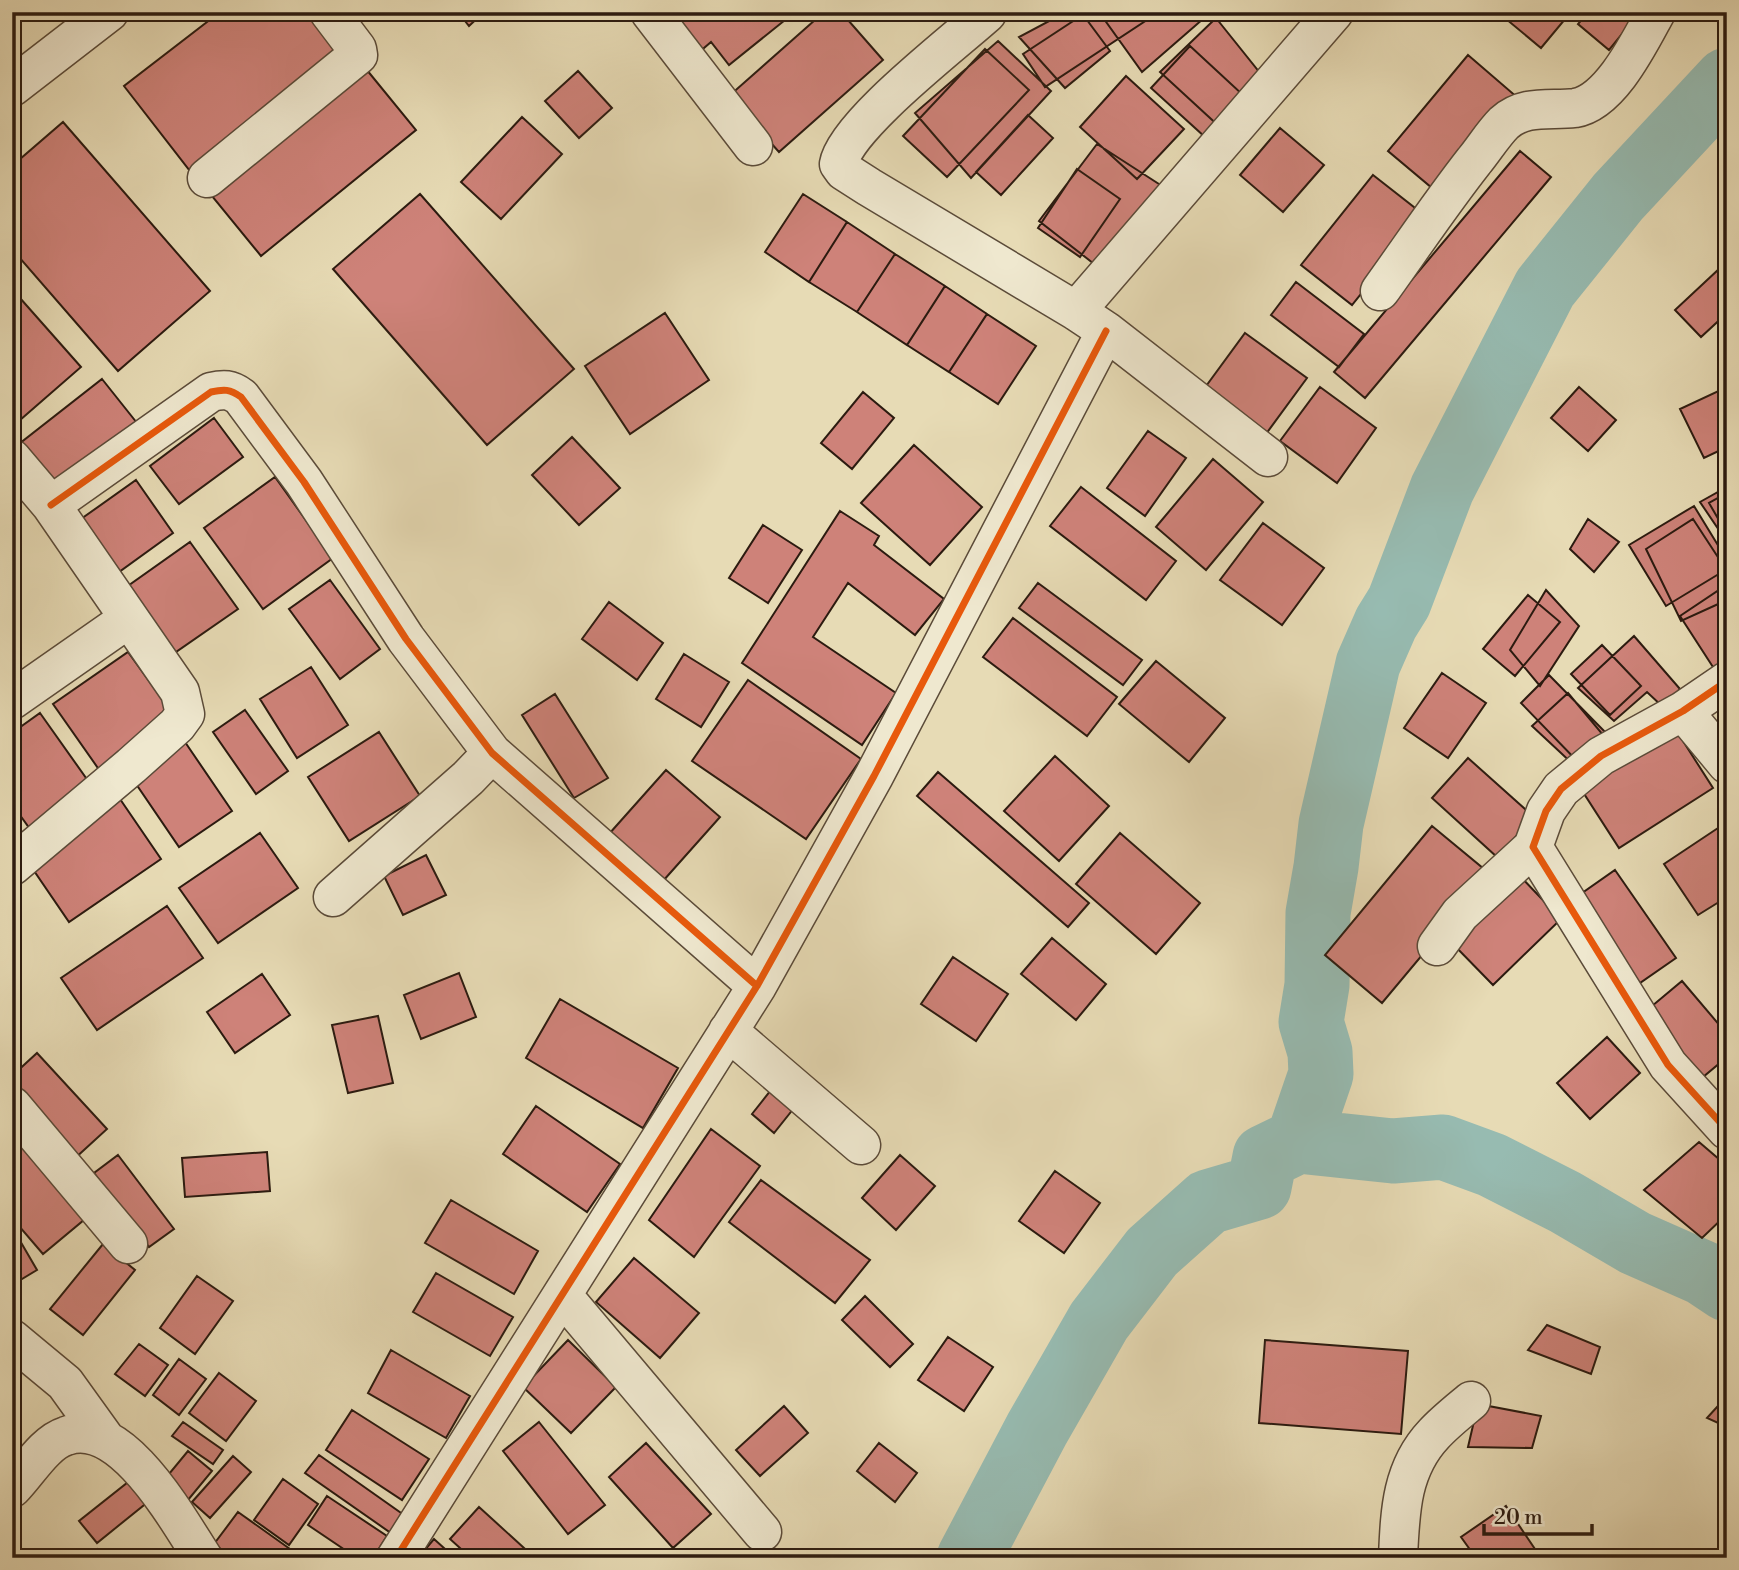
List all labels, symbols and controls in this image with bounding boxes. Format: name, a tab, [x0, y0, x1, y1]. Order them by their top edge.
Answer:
scale bar	[1484, 1493, 1592, 1537]
text: 20 m	[1494, 1505, 1543, 1531]

